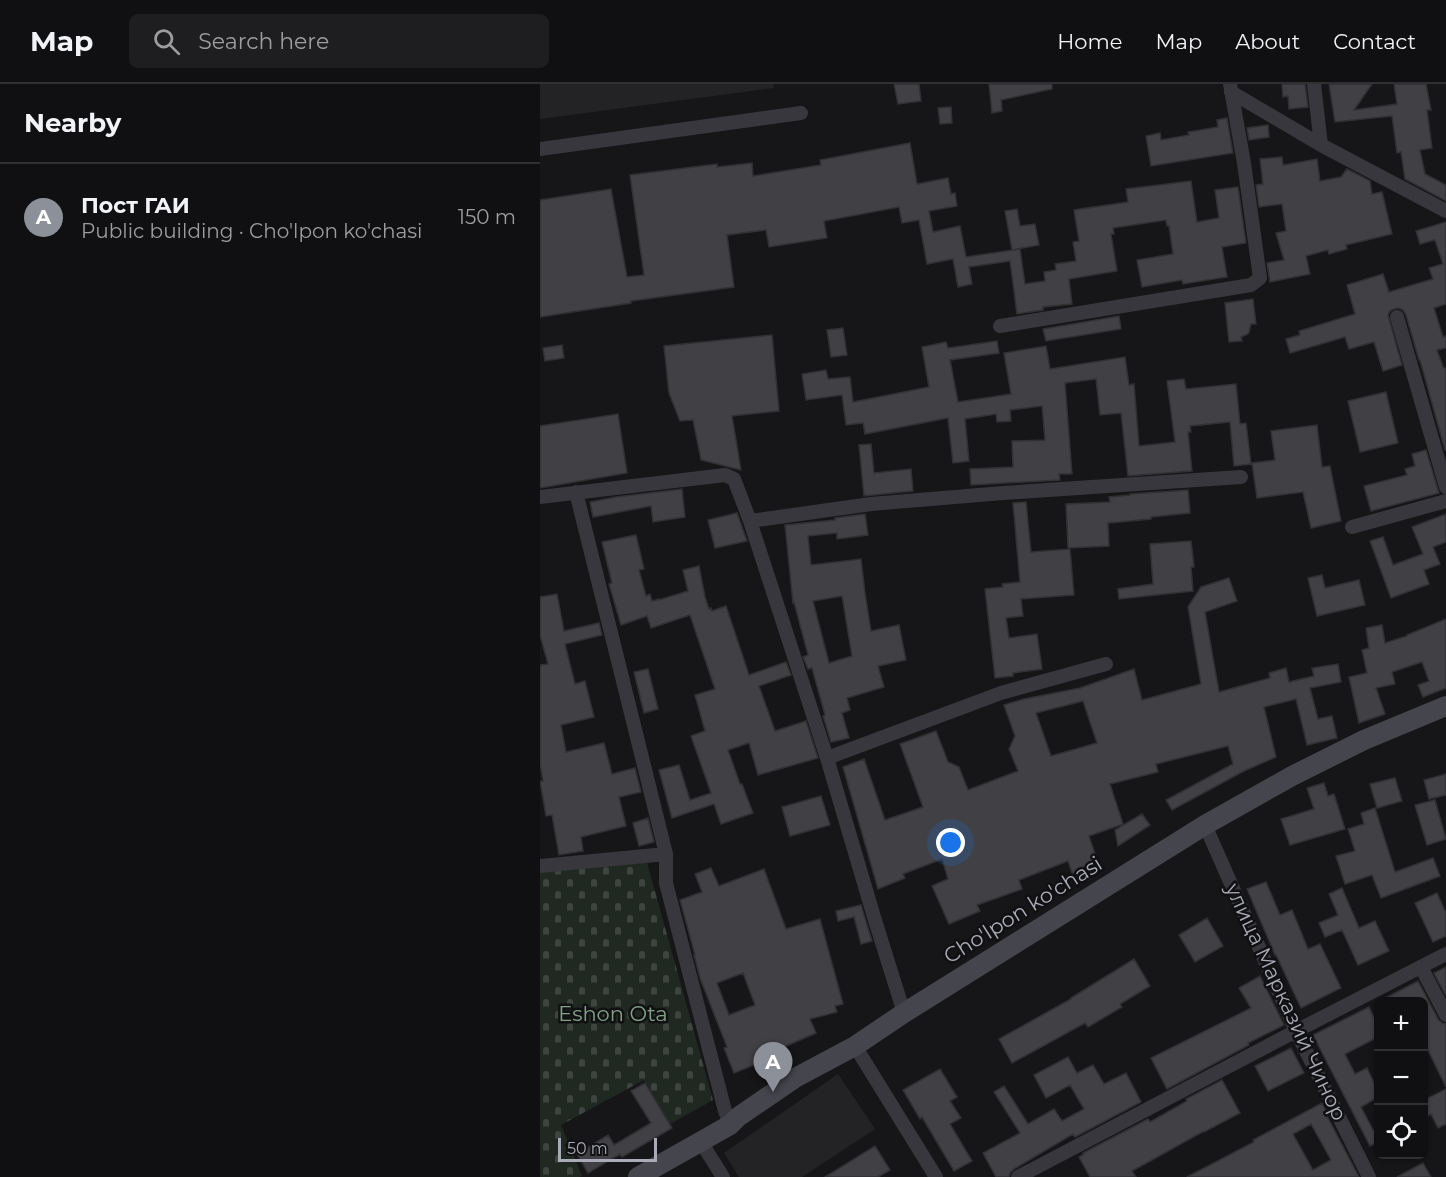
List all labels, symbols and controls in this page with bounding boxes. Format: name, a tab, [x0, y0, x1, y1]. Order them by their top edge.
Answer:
search box	[129, 14, 549, 68]
text: Map	[30, 24, 93, 58]
icon: search	[150, 25, 183, 58]
text: Search here	[198, 28, 329, 55]
text: Home	[1057, 29, 1122, 54]
text: Map	[1155, 29, 1202, 54]
text: About	[1235, 29, 1300, 54]
text: Contact	[1333, 29, 1416, 54]
text: Nearby	[24, 107, 121, 139]
text: Пост ГАИ	[81, 192, 190, 219]
text: A	[36, 205, 51, 229]
text: 150 m	[458, 205, 516, 229]
text: Public building · Cho'lpon ko'chasi	[81, 219, 422, 243]
your location	[936, 828, 965, 857]
street label: Cho'lpon ko'chasi	[939, 851, 1107, 968]
street label: улица Марказий Чинор	[1220, 878, 1353, 1125]
map controls	[1374, 997, 1428, 1159]
button: +	[1374, 997, 1428, 1051]
park label: Eshon Ota	[558, 1001, 668, 1026]
pin: A	[754, 1042, 792, 1092]
button: −	[1374, 1051, 1428, 1105]
button: locate	[1374, 1105, 1428, 1159]
scale bar	[558, 1135, 657, 1162]
text: 50 m	[567, 1139, 608, 1158]

